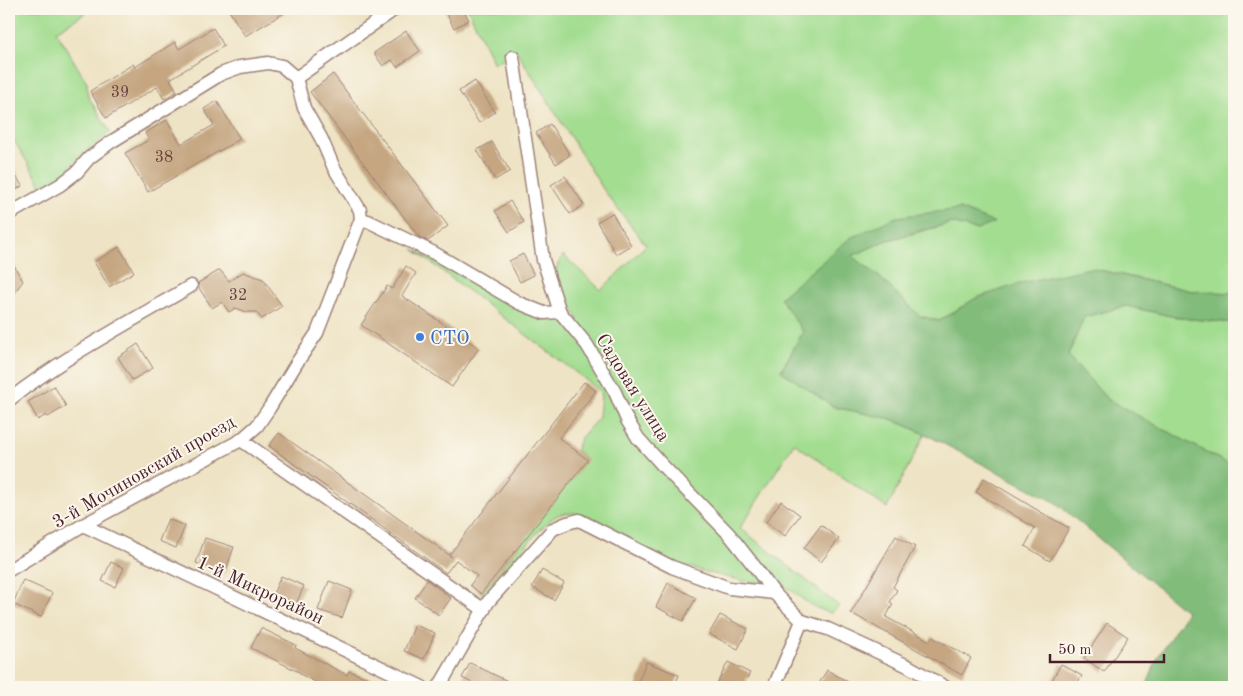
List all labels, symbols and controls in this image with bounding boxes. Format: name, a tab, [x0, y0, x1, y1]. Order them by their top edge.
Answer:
house number: 39	[111, 85, 129, 101]
house number: 38	[155, 150, 173, 166]
house number: 32	[229, 288, 247, 304]
place label: СТО	[430, 330, 470, 349]
marker: СТО	[414, 331, 426, 343]
street label: Садовая улица	[591, 331, 673, 446]
street label: 3-й Мочиновский проезд	[50, 413, 239, 533]
street label: 1-й Микрорайон	[193, 554, 326, 629]
scale bar	[1050, 631, 1164, 663]
text: 50 m	[1058, 643, 1092, 658]

